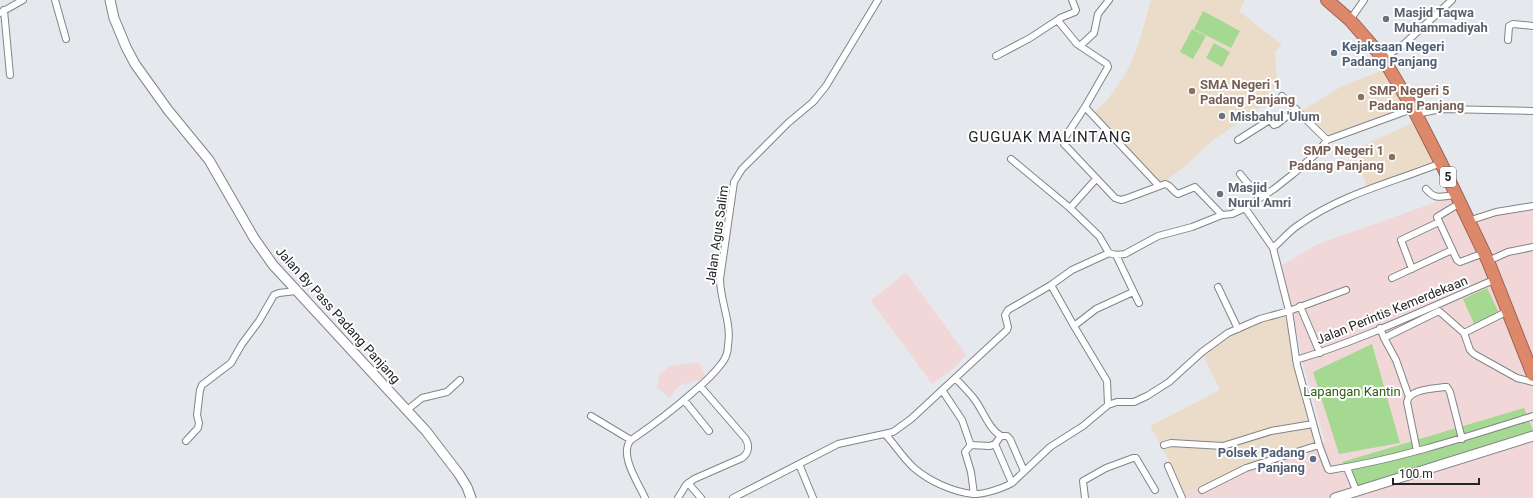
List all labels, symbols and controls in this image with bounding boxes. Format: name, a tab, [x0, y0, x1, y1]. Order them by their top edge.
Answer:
place label: Masjid Taqwa Muhammadiyah	[1394, 5, 1488, 35]
marker: Masjid Taqwa Muhammadiyah	[1381, 14, 1391, 24]
place label: Kejaksaan Negeri Padang Panjang	[1342, 39, 1444, 69]
marker: Kejaksaan Negeri Padang Panjang	[1329, 48, 1339, 58]
place label: SMA Negeri 1 Padang Panjang	[1200, 77, 1295, 107]
place label: SMP Negeri 5 Padang Panjang	[1369, 83, 1464, 113]
marker: SMA Negeri 1 Padang Panjang	[1187, 86, 1197, 96]
marker: SMP Negeri 5 Padang Panjang	[1356, 92, 1366, 102]
place label: Misbahul 'Ulum	[1230, 109, 1320, 124]
marker: Misbahul 'Ulum	[1217, 111, 1227, 121]
district label: GUGUAK MALINTANG	[968, 128, 1132, 146]
place label: SMP Negeri 1 Padang Panjang	[1289, 143, 1384, 173]
marker: SMP Negeri 1 Padang Panjang	[1387, 152, 1397, 162]
road number: 5	[1440, 167, 1456, 187]
place label: Masjid Nurul Amri	[1228, 180, 1291, 210]
street label: Jalan Agus Salim	[703, 184, 731, 286]
marker: Masjid Nurul Amri	[1215, 189, 1225, 199]
street label: Jalan By Pass Padang Panjang	[273, 244, 403, 386]
street label: Jalan Perintis Kemerdekaan	[1314, 273, 1470, 347]
park label: Lapangan Kantin	[1303, 384, 1401, 399]
place label: Polsek Padang Panjang	[1218, 445, 1305, 475]
marker: Polsek Padang Panjang	[1308, 454, 1318, 464]
scale bar	[1393, 460, 1479, 486]
text: 100 m	[1399, 467, 1433, 481]

